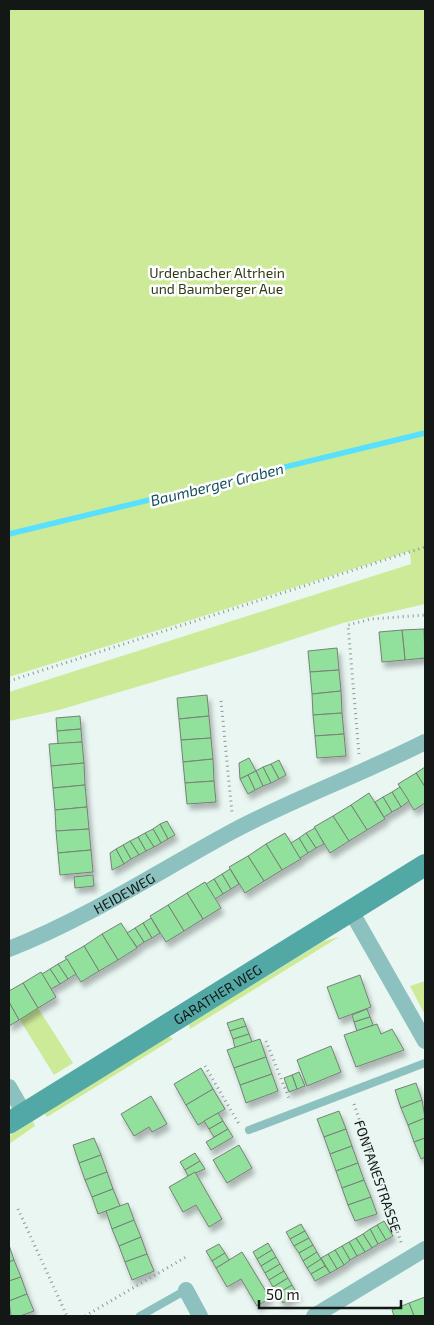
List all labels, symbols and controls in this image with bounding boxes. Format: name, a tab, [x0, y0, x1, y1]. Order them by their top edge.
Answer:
park label: Urdenbacher Altrhein und Baumberger Aue	[149, 264, 285, 297]
water label: Baumberger Graben	[148, 459, 286, 509]
street label: HEIDEWEG	[90, 869, 158, 917]
street label: GARATHER WEG	[170, 960, 265, 1028]
street label: FONTANESTRASSE	[352, 1118, 406, 1234]
scale bar	[259, 1278, 402, 1310]
text: 50 m	[266, 1285, 300, 1303]

